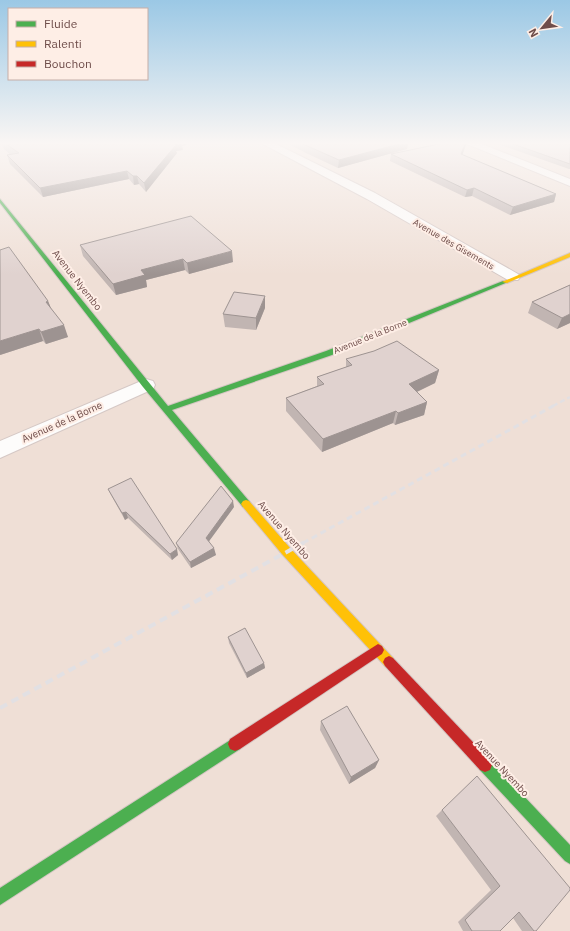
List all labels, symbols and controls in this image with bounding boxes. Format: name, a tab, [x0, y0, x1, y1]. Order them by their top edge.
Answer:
legend	[8, 8, 148, 80]
north arrow	[522, 8, 562, 48]
text: Fluide	[44, 16, 78, 31]
text: N	[525, 26, 541, 40]
text: Ralenti	[44, 36, 82, 51]
text: Bouchon	[44, 56, 92, 71]
street label: Avenue des Gisements	[411, 216, 497, 272]
street label: Avenue Nyembo	[49, 247, 105, 313]
street label: Avenue de la Borne	[332, 316, 408, 356]
street label: Avenue de la Borne	[20, 398, 105, 446]
street label: Avenue Nyembo	[255, 498, 313, 562]
street label: Avenue Nyembo	[472, 737, 532, 800]

